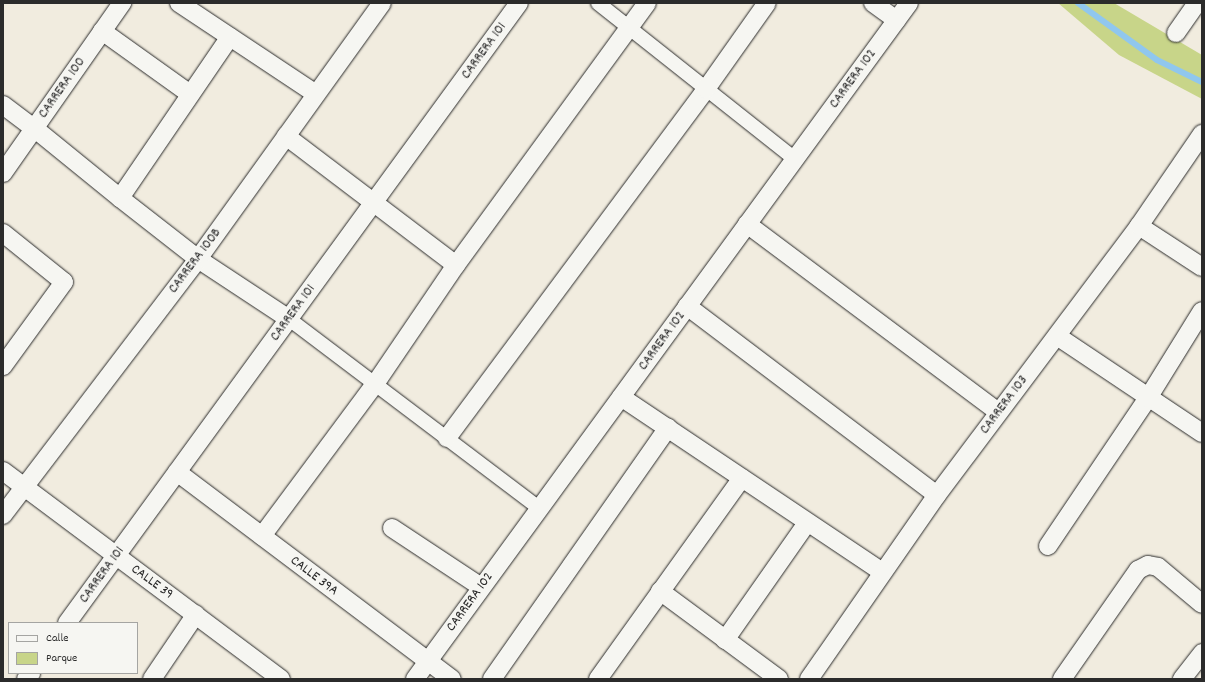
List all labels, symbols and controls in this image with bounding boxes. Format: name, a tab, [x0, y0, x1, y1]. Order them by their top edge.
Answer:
street label: CARRERA 101	[458, 19, 510, 83]
street label: CARRERA 102	[826, 46, 880, 112]
street label: CARRERA 100	[35, 54, 89, 122]
street label: CARRERA 100B	[165, 225, 225, 297]
street label: CARRERA 101	[267, 281, 319, 345]
street label: CARRERA 102	[635, 308, 689, 374]
street label: CARRERA 103	[976, 372, 1032, 438]
street label: CARRERA 101	[76, 543, 128, 607]
street label: CALLE 39A	[287, 552, 341, 600]
street label: CALLE 39	[128, 561, 176, 603]
street label: CARRERA 102	[443, 569, 497, 635]
legend	[8, 622, 138, 674]
text: Calle	[46, 630, 69, 647]
text: Parque	[46, 650, 77, 667]

